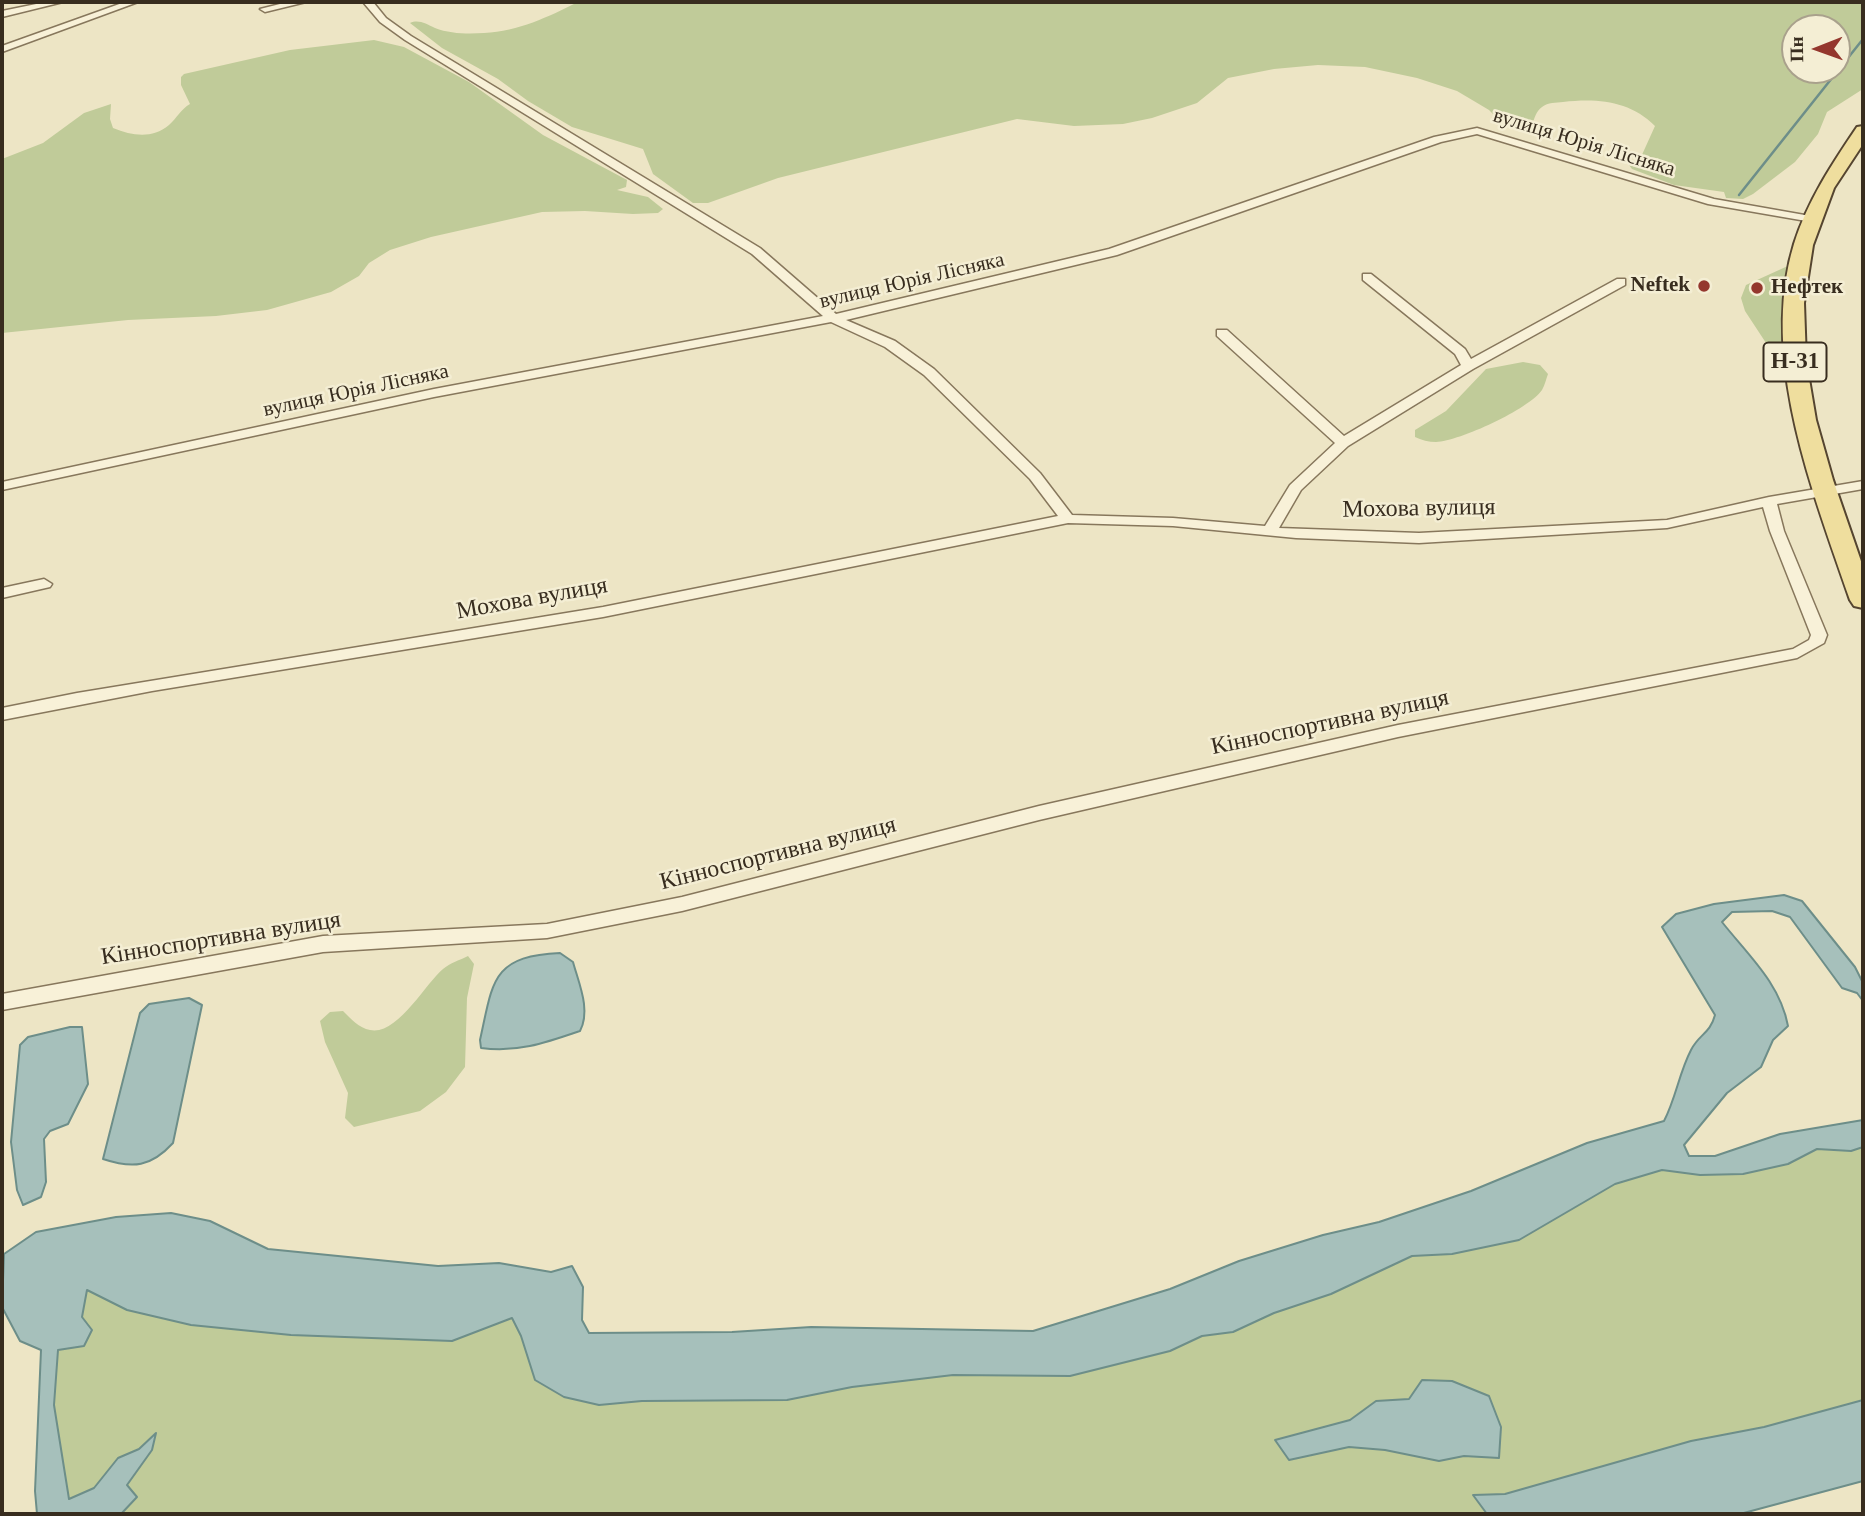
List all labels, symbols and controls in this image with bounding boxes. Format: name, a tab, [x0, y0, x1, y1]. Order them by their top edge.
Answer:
north arrow	[1781, 14, 1851, 84]
text: Пн	[1786, 36, 1807, 62]
street label: вулиця Юрія Лісняка	[1490, 103, 1678, 183]
street label: вулиця Юрія Лісняка	[817, 247, 1007, 315]
place label: Neftek	[1631, 273, 1690, 299]
place label: Нефтек	[1771, 275, 1843, 301]
marker: Neftek	[1696, 278, 1712, 294]
marker: Нефтек	[1749, 280, 1765, 296]
road number: Н-31	[1764, 342, 1826, 382]
street label: вулиця Юрія Лісняка	[261, 359, 451, 423]
street label: Мохова вулиця	[1342, 493, 1496, 525]
street label: Мохова вулиця	[454, 572, 610, 626]
street label: Кінноспортивна вулиця	[1208, 684, 1452, 762]
street label: Кінноспортивна вулиця	[657, 811, 899, 897]
street label: Кінноспортивна вулиця	[99, 906, 343, 972]

